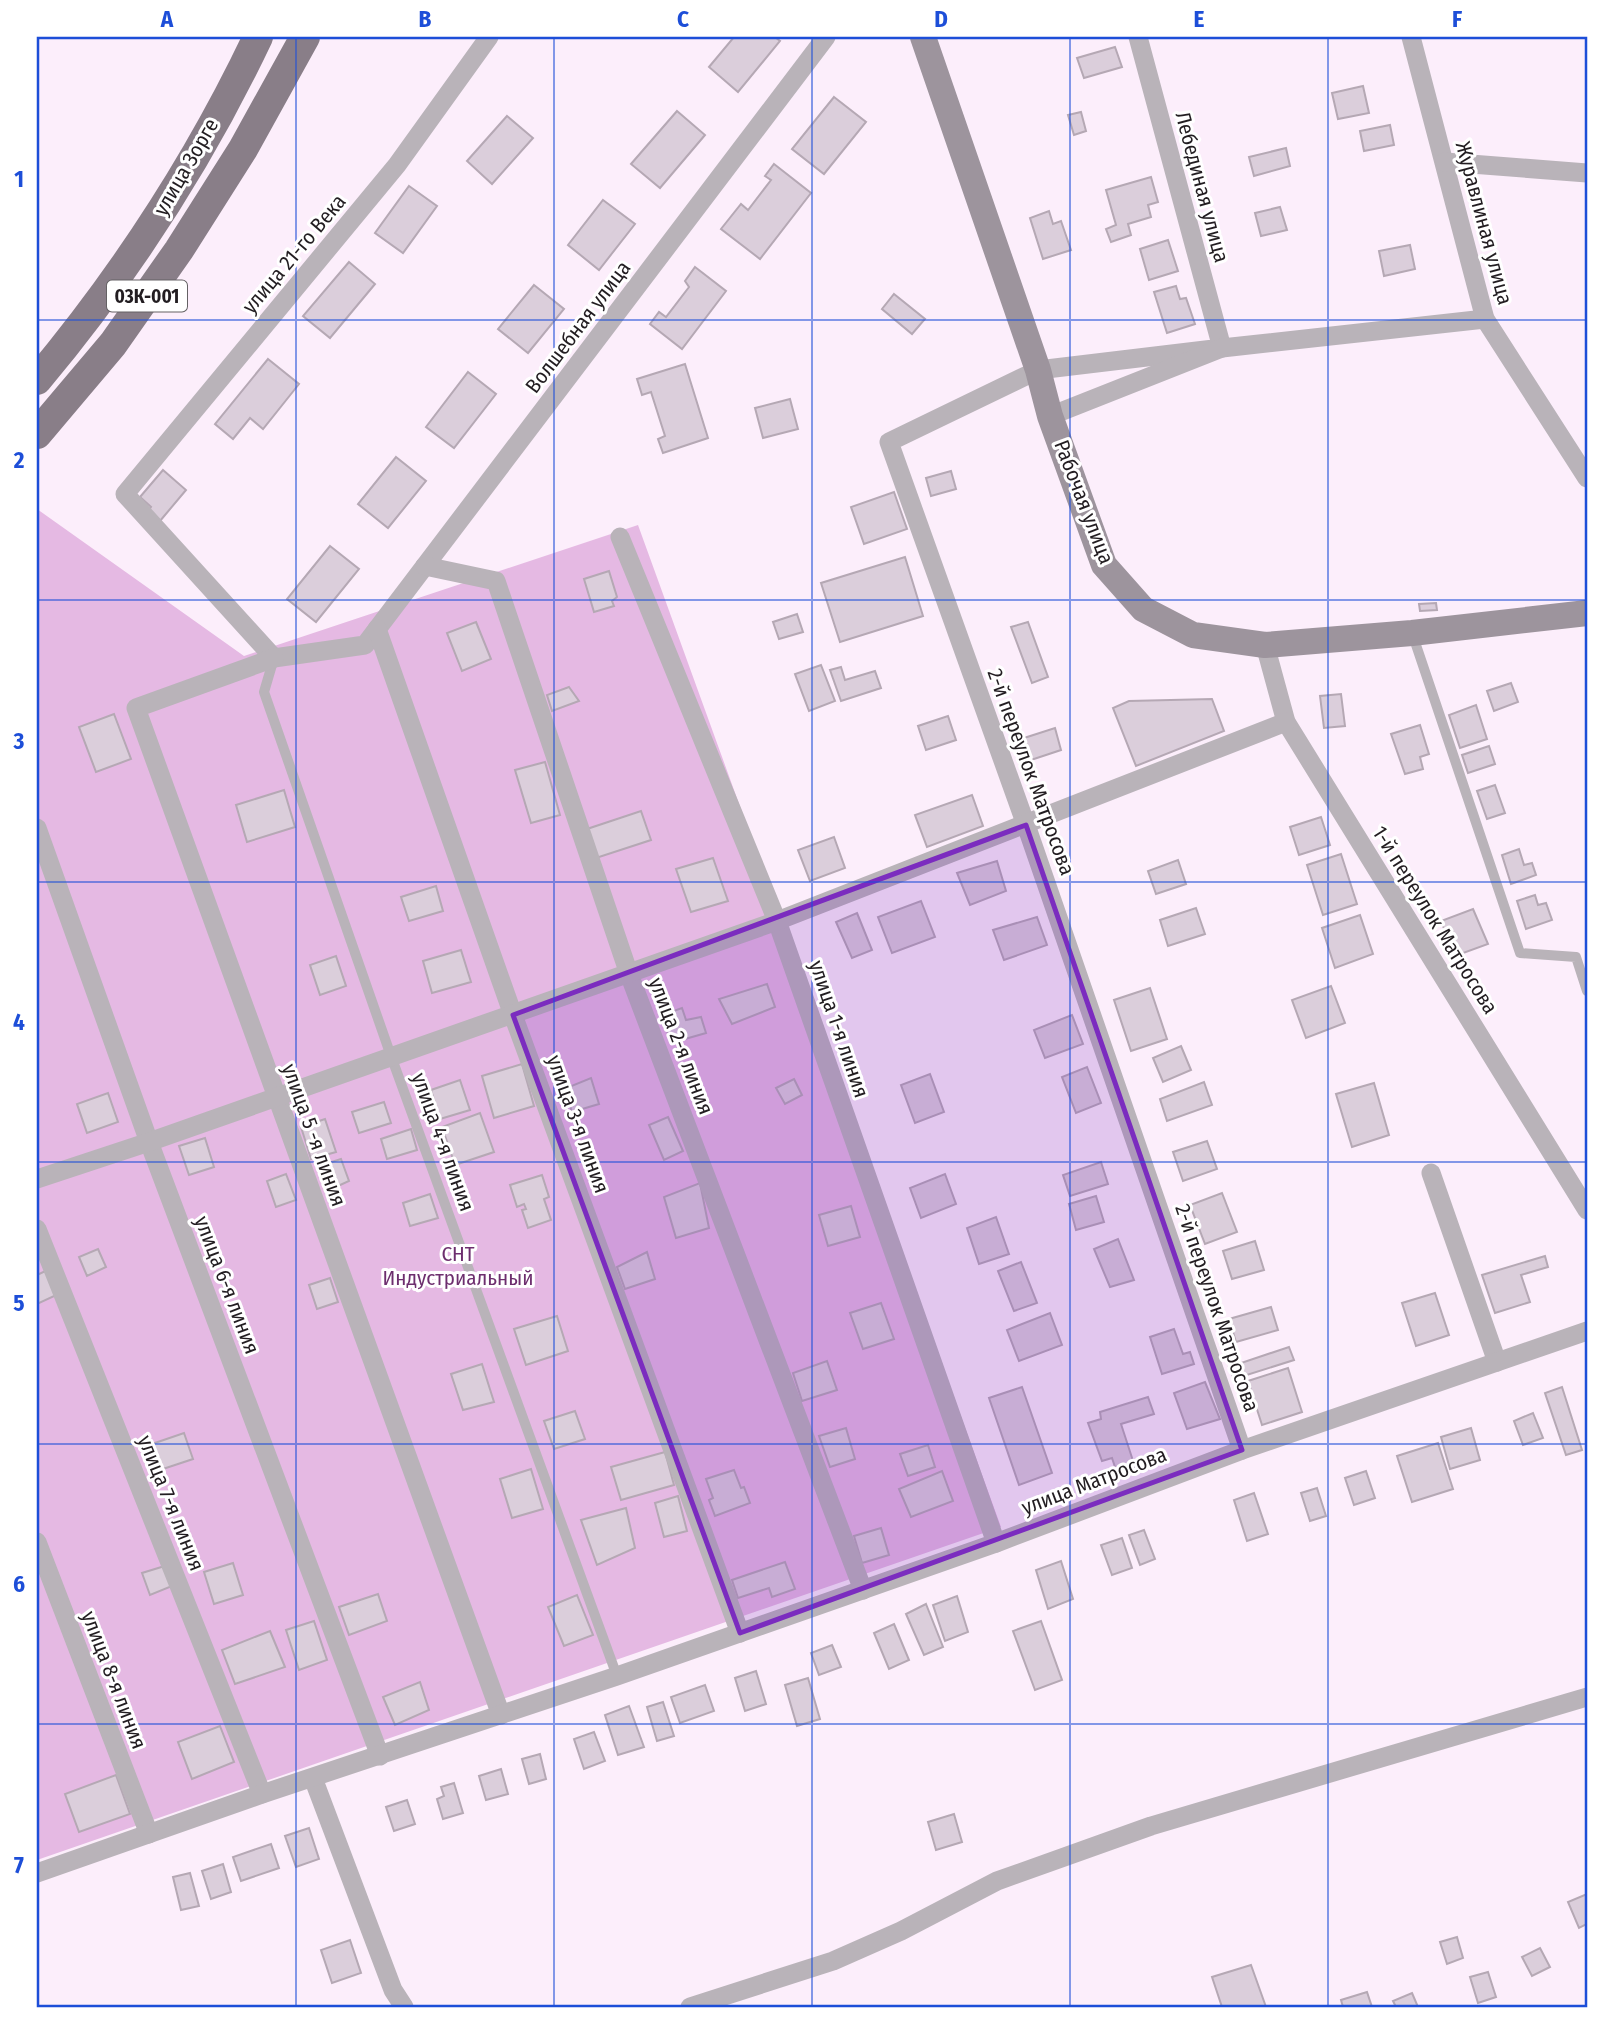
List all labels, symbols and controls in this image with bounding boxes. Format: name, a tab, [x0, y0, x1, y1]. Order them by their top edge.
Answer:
text: A	[160, 5, 174, 33]
text: B	[419, 5, 432, 33]
text: C	[677, 5, 689, 33]
text: D	[934, 5, 948, 33]
text: E	[1194, 5, 1205, 33]
text: F	[1452, 5, 1462, 33]
street label: Лебединая улица	[1169, 109, 1235, 265]
street label: улица Зорге	[148, 114, 224, 220]
street label: Журавлиная улица	[1450, 139, 1518, 307]
text: 1	[14, 165, 24, 193]
street label: улица 21-го Века	[237, 189, 351, 319]
street label: Волшебная улица	[520, 256, 636, 398]
road number: 03К-001	[107, 280, 187, 312]
street label: Рабочая улица	[1048, 436, 1120, 568]
text: 2	[13, 446, 25, 474]
street label: 2-й переулок Матросова	[982, 665, 1080, 879]
text: 3	[13, 727, 25, 755]
street label: 1-й переулок Матросова	[1367, 821, 1503, 1019]
street label: улица 1-я линия	[803, 957, 875, 1101]
street label: улица 2-я линия	[643, 974, 719, 1118]
text: 4	[13, 1008, 25, 1036]
street label: улица 3-я линия	[541, 1052, 615, 1196]
street label: улица 5 -я линия	[276, 1060, 352, 1210]
street label: улица 4-я линия	[406, 1069, 480, 1215]
street label: 2-й переулок Матросова	[1169, 1201, 1265, 1415]
street label: улица 6-я линия	[189, 1212, 265, 1358]
park label: СНТ Индустриальный	[382, 1241, 534, 1291]
text: 5	[13, 1289, 25, 1317]
street label: улица 7-я линия	[132, 1431, 210, 1575]
street label: улица Матросова	[1018, 1441, 1170, 1521]
text: 6	[13, 1570, 25, 1598]
street label: улица 8-я линия	[76, 1607, 152, 1753]
text: 7	[14, 1851, 24, 1879]

